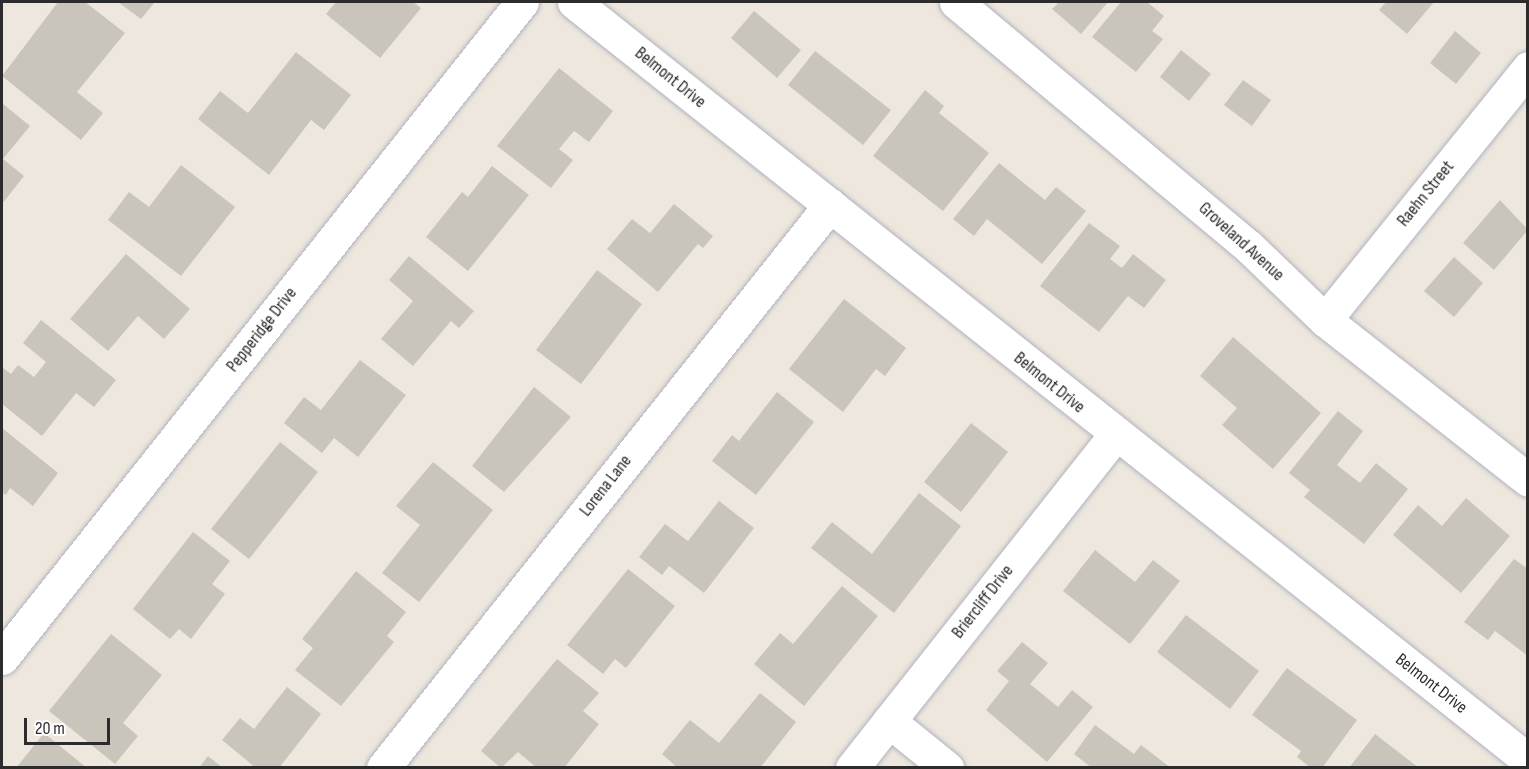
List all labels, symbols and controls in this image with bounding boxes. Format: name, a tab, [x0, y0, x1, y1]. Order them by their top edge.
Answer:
street label: Belmont Drive	[630, 43, 710, 113]
street label: Raehn Street	[1393, 157, 1459, 231]
street label: Groveland Avenue	[1194, 198, 1288, 286]
street label: Pepperidge Drive	[222, 283, 302, 377]
street label: Belmont Drive	[1009, 348, 1089, 418]
street label: Lorena Lane	[575, 451, 637, 521]
street label: Briercliff Drive	[948, 561, 1018, 643]
street label: Belmont Drive	[1391, 649, 1471, 719]
scale bar	[27, 706, 112, 744]
text: 20 m	[35, 718, 65, 739]

